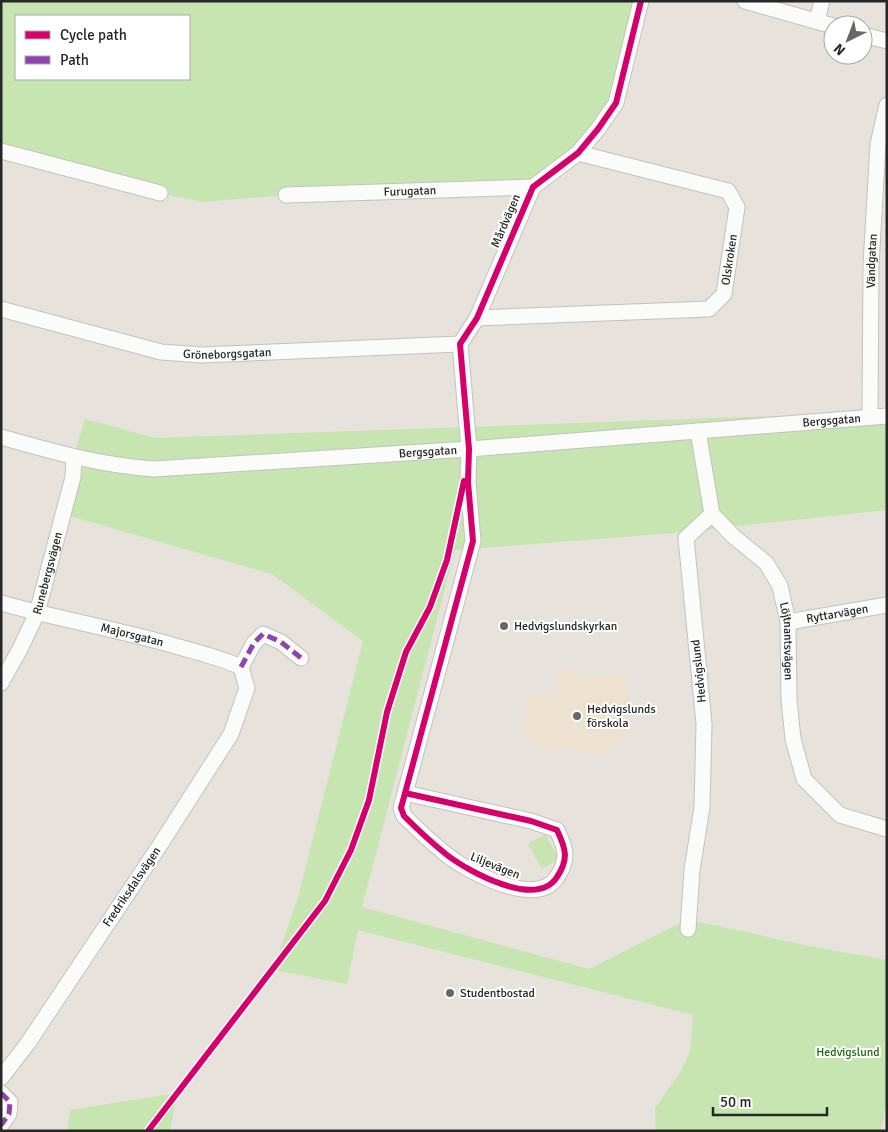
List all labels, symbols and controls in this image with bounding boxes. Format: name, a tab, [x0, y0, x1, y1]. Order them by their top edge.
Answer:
legend	[15, 15, 190, 80]
north arrow	[823, 15, 873, 65]
text: Cycle path	[60, 26, 127, 44]
text: N	[830, 40, 849, 59]
text: Path	[60, 51, 89, 69]
street label: Furugatan	[383, 183, 437, 199]
street label: Mårdvägen	[488, 192, 524, 250]
street label: Olskroken	[718, 233, 740, 286]
street label: Vändgatan	[863, 233, 880, 288]
street label: Gröneborgsgatan	[183, 345, 272, 363]
street label: Bergsgatan	[802, 411, 861, 430]
street label: Bergsgatan	[398, 442, 457, 461]
street label: Runebergsvägen	[29, 530, 66, 616]
street label: Löjtnantsvägen	[776, 600, 796, 680]
street label: Ryttarvägen	[805, 601, 869, 626]
place label: Hedvigslundskyrkan	[514, 619, 617, 634]
street label: Majorsgatan	[99, 620, 165, 650]
marker: Hedvigslundskyrkan	[498, 620, 510, 632]
street label: Hedvigslund	[688, 639, 710, 703]
place label: Hedvigslunds förskola	[587, 702, 656, 731]
marker: Hedvigslunds förskola	[571, 710, 583, 722]
street label: Fredriksdalsvägen	[100, 844, 164, 930]
street label: Liljevägen	[468, 849, 522, 883]
place label: Studentbostad	[460, 986, 535, 1001]
marker: Studentbostad	[444, 987, 456, 999]
park label: Hedvigslund	[816, 1045, 880, 1060]
scale bar	[713, 1084, 827, 1116]
text: 50 m	[720, 1093, 751, 1111]

